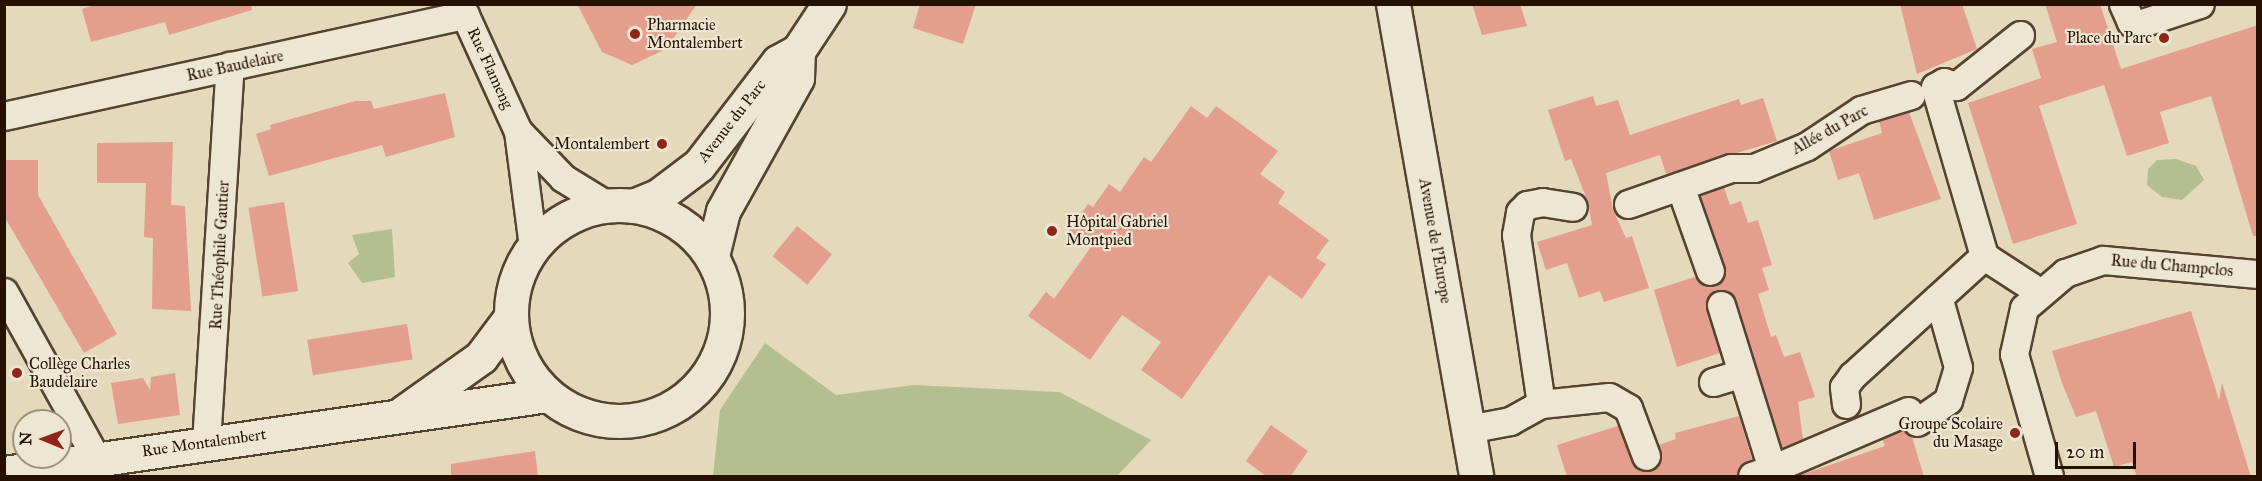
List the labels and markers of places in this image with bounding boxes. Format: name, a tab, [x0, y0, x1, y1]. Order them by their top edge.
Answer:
place label: Pharmacie Montalembert	[647, 15, 743, 53]
marker: Pharmacie Montalembert	[628, 27, 642, 41]
place label: Place du Parc	[2067, 28, 2152, 48]
marker: Place du Parc	[2157, 31, 2171, 45]
place label: Montalembert	[554, 134, 650, 154]
marker: Montalembert	[655, 137, 669, 151]
place label: Hôpital Gabriel Montpied	[1066, 212, 1168, 250]
marker: Hôpital Gabriel Montpied	[1043, 222, 1061, 240]
place label: Collège Charles Baudelaire	[29, 354, 130, 392]
marker: Collège Charles Baudelaire	[10, 366, 24, 380]
place label: Groupe Scolaire du Masage	[1898, 414, 2003, 452]
marker: Groupe Scolaire du Masage	[2008, 426, 2022, 440]

